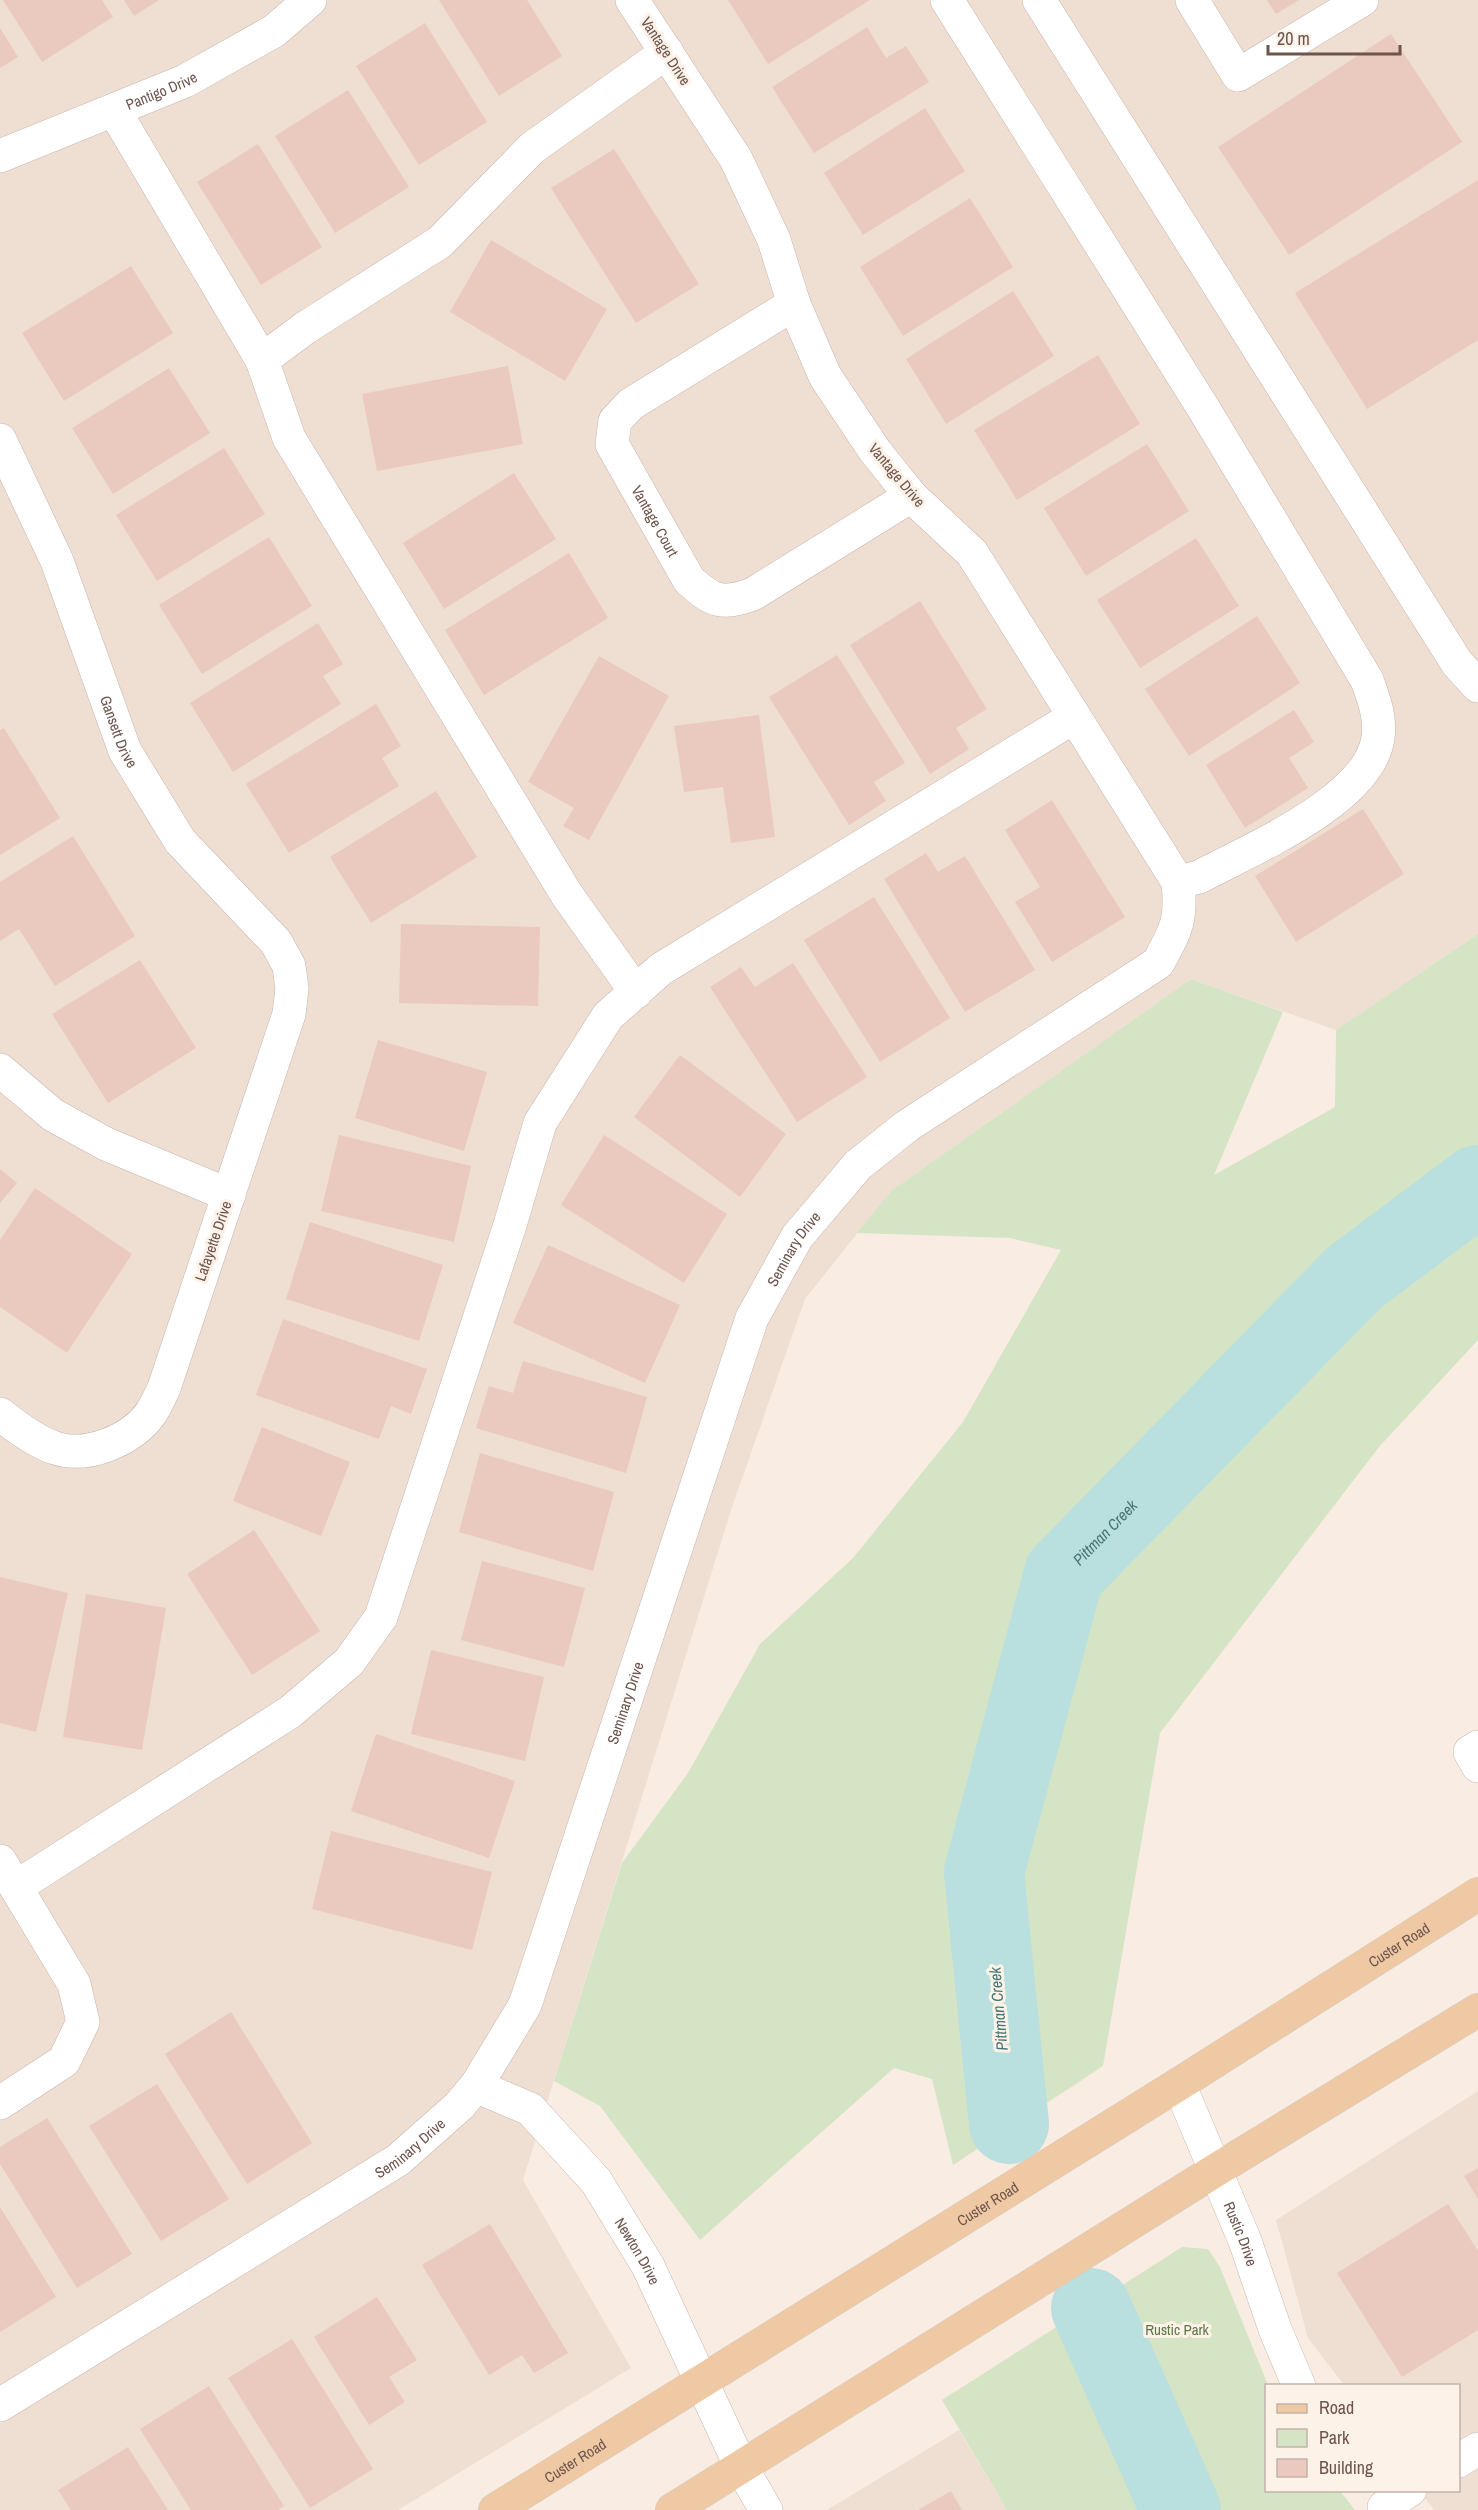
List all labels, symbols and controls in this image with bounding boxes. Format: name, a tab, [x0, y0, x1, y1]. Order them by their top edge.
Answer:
street label: Vantage Drive	[636, 13, 696, 89]
scale bar	[1268, 18, 1400, 56]
text: 20 m	[1277, 26, 1310, 51]
street label: Pantigo Drive	[122, 66, 201, 114]
street label: Vantage Drive	[864, 438, 930, 512]
street label: Vantage Court	[627, 481, 684, 561]
street label: Gansett Drive	[95, 692, 143, 771]
street label: Lafayette Drive	[189, 1198, 237, 1284]
street label: Seminary Drive	[761, 1207, 825, 1290]
water label: Pittman Creek	[1068, 1494, 1142, 1570]
street label: Seminary Drive	[601, 1659, 648, 1747]
street label: Custer Road	[1364, 1917, 1433, 1972]
water label: Pittman Creek	[983, 1966, 1013, 2052]
street label: Seminary Drive	[370, 2113, 450, 2183]
street label: Custer Road	[952, 2176, 1022, 2231]
street label: Rustic Drive	[1219, 2198, 1263, 2269]
street label: Newton Drive	[610, 2213, 666, 2288]
park label: Rustic Park	[1145, 2319, 1210, 2340]
legend	[1265, 2384, 1460, 2492]
text: Road	[1319, 2395, 1354, 2420]
text: Park	[1319, 2425, 1350, 2450]
street label: Custer Road	[540, 2433, 610, 2487]
text: Building	[1319, 2455, 1374, 2480]

